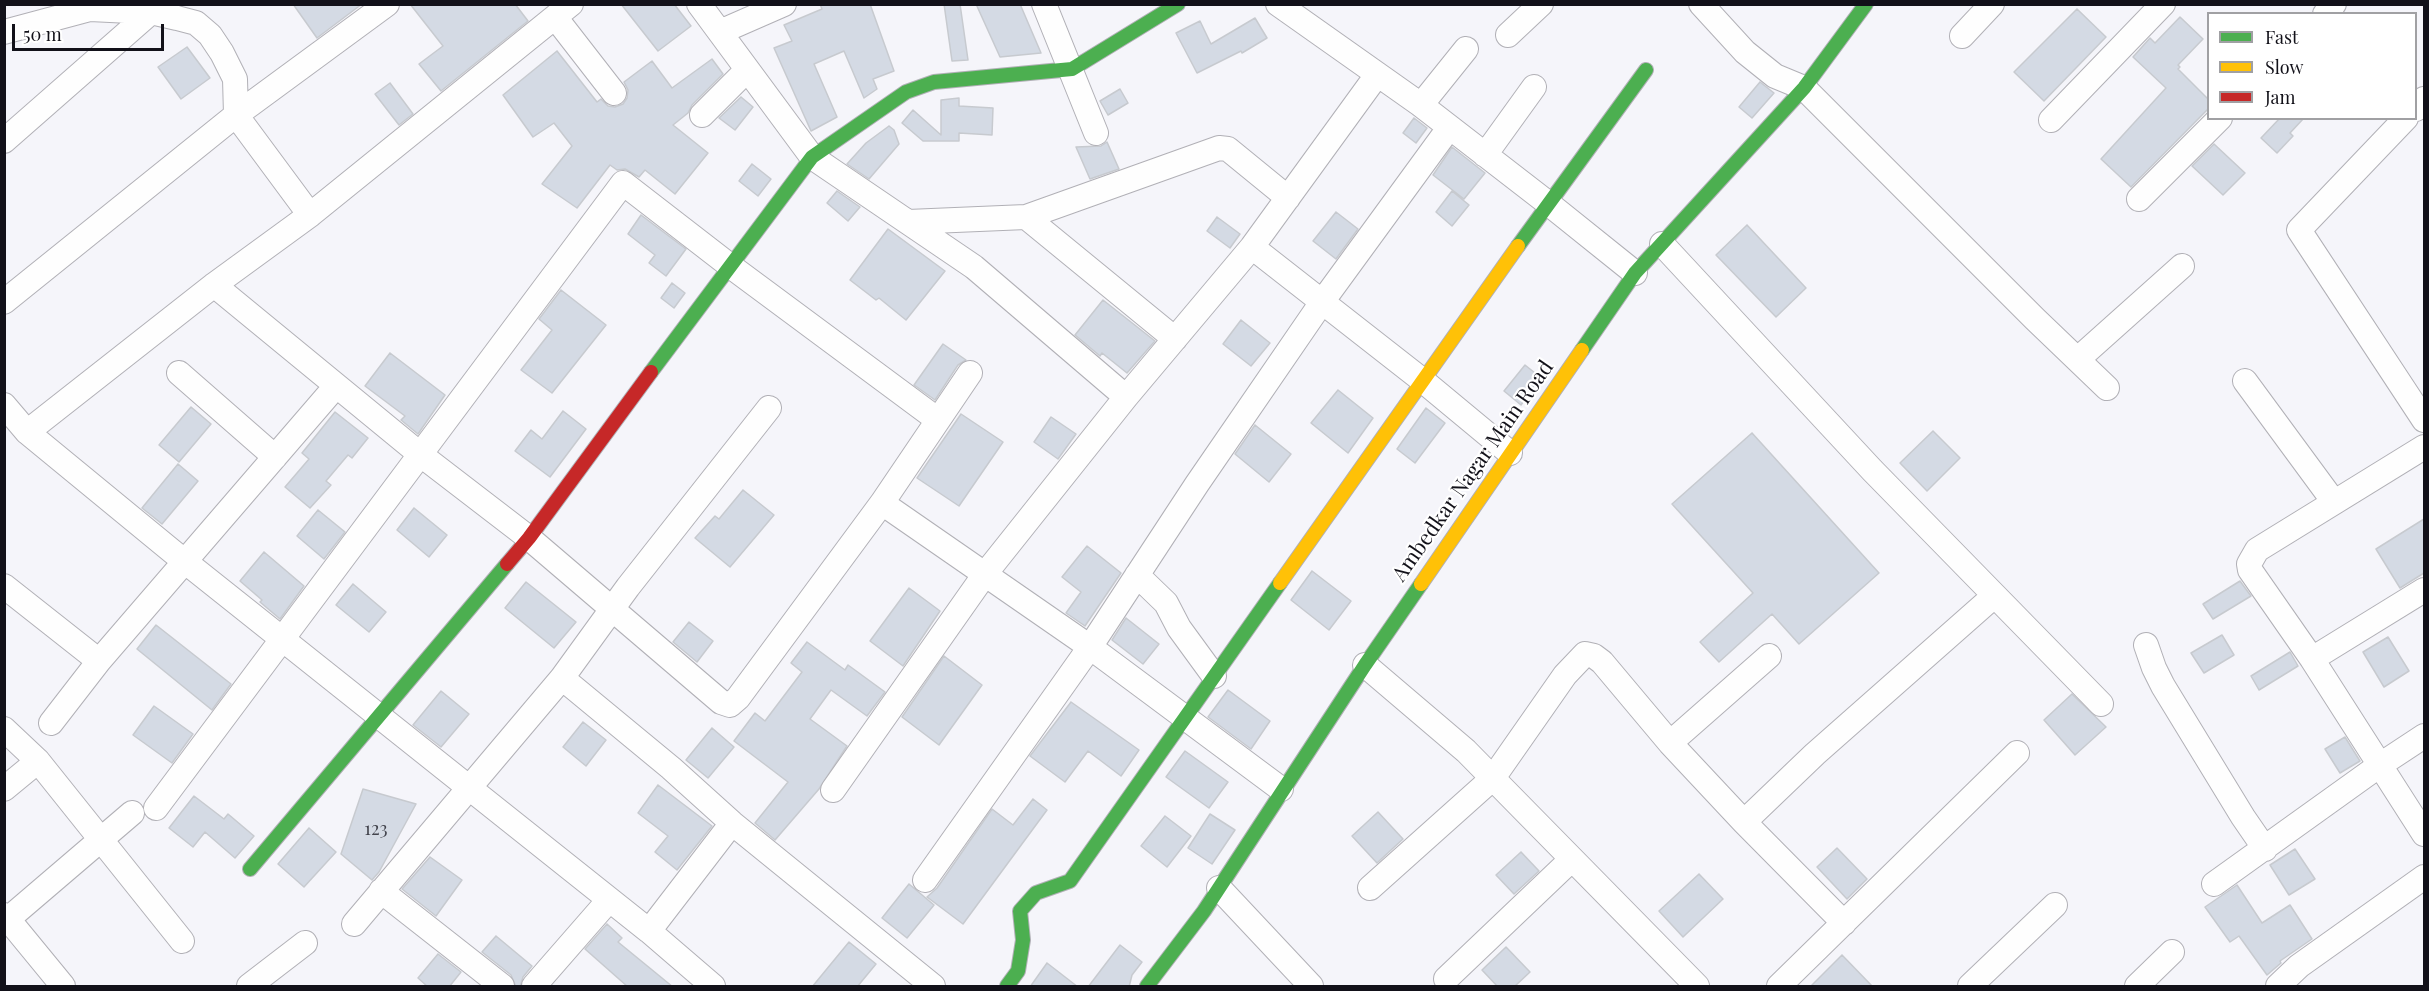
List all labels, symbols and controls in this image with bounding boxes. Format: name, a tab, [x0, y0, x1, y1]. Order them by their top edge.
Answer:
scale bar	[15, 12, 166, 50]
legend	[2207, 12, 2417, 120]
text: 50 m	[23, 22, 62, 46]
text: Fast	[2265, 25, 2298, 49]
text: Slow	[2265, 55, 2303, 79]
text: Jam	[2265, 85, 2295, 109]
street label: Ambedkar Nagar Main Road	[1387, 356, 1559, 586]
house number: 123	[364, 818, 388, 840]

